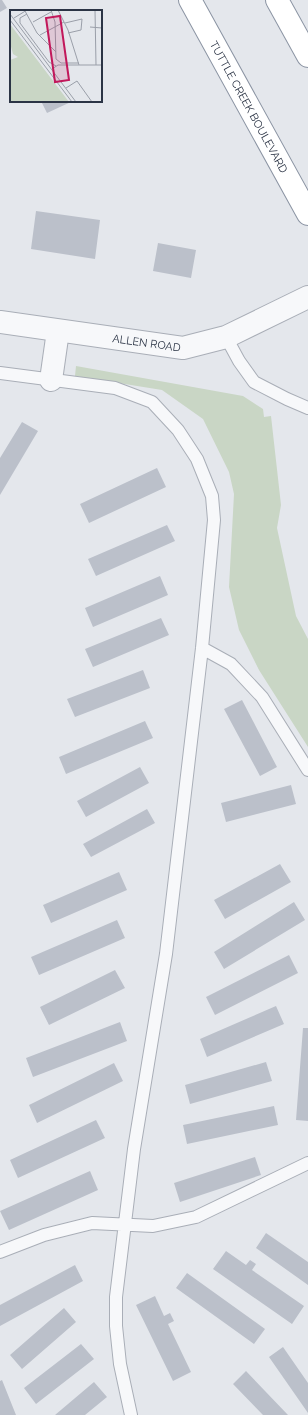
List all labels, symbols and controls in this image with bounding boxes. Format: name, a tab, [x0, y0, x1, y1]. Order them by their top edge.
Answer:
inset map	[10, 10, 102, 102]
street label: TUTTLE CREEK BOULEVARD	[207, 39, 291, 175]
street label: ALLEN ROAD	[112, 332, 182, 354]

